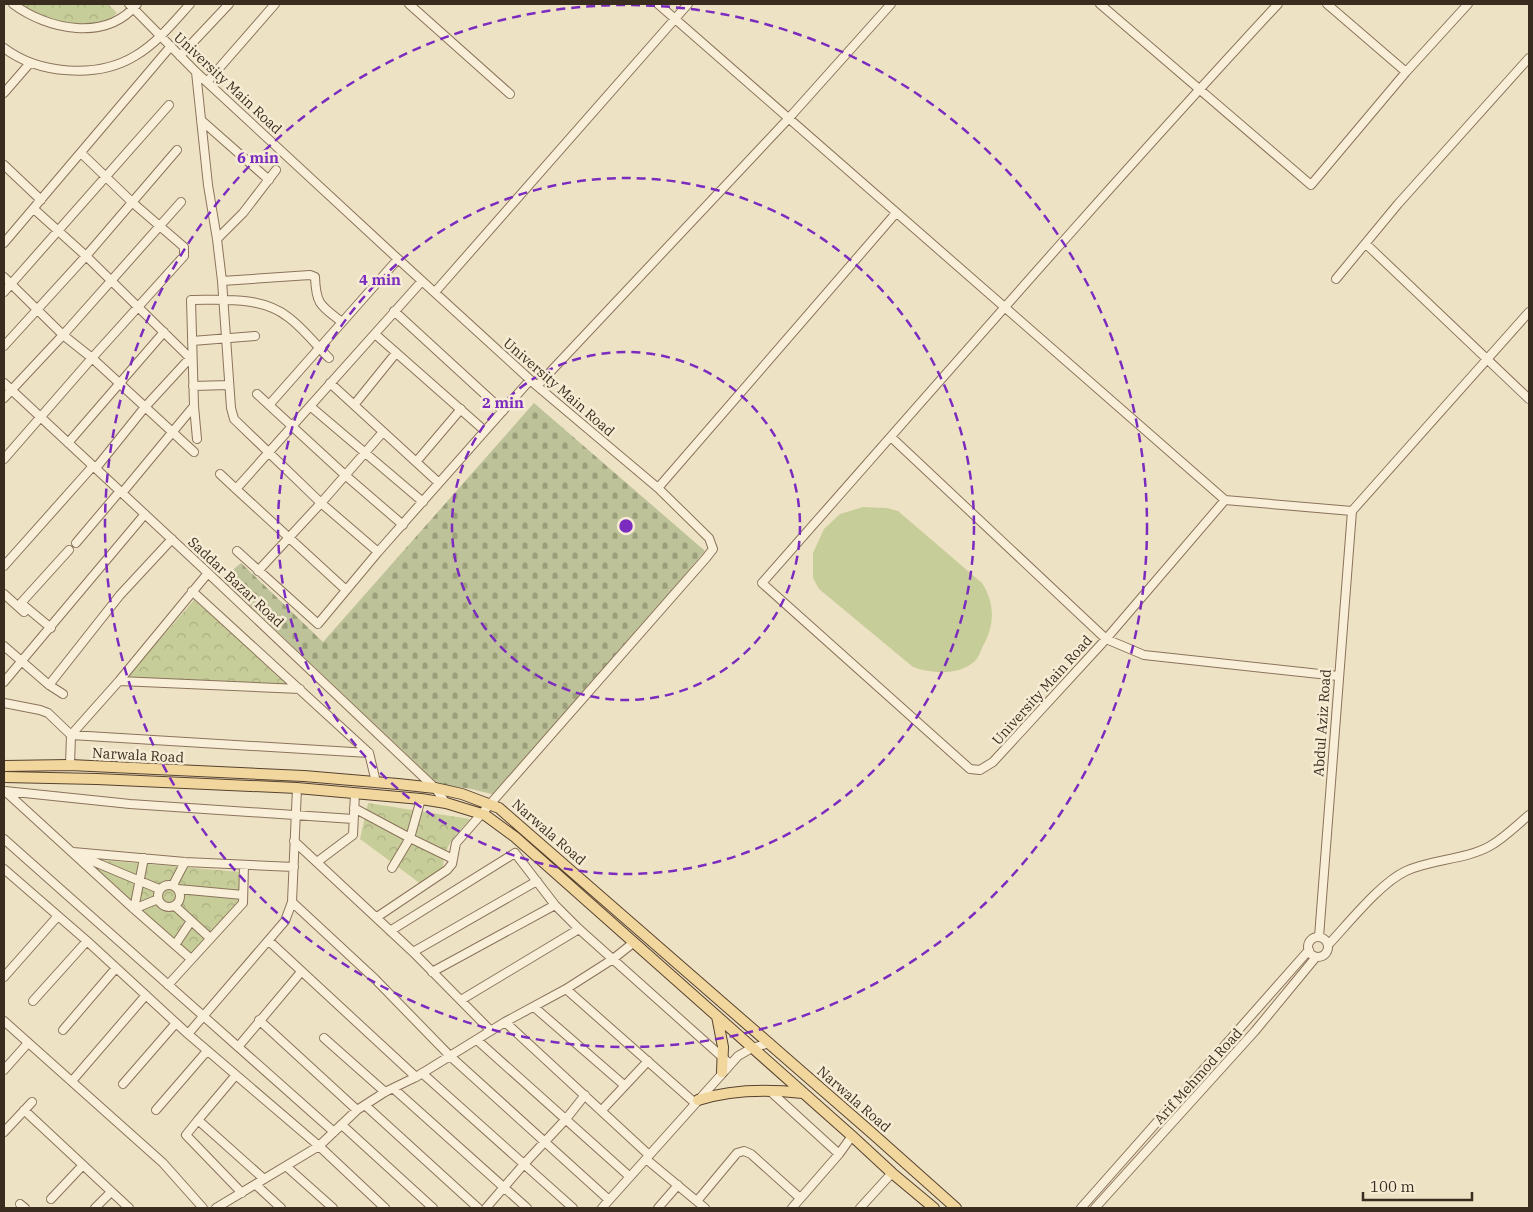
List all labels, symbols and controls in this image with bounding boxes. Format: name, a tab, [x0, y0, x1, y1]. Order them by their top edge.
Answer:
street label: University Main Road	[170, 28, 286, 138]
text: 6 min	[237, 148, 279, 167]
text: 4 min	[359, 270, 401, 289]
street label: University Main Road	[500, 334, 619, 441]
text: 2 min	[482, 393, 524, 412]
centre of rings	[617, 517, 635, 535]
street label: Saddar Bazar Road	[184, 533, 288, 631]
street label: University Main Road	[988, 631, 1096, 749]
street label: Abdul Aziz Road	[1309, 668, 1335, 777]
street label: Narwala Road	[92, 744, 185, 766]
street label: Narwala Road	[508, 795, 590, 869]
street label: Arif Mehmod Road	[1150, 1024, 1246, 1128]
street label: Narwala Road	[813, 1062, 895, 1136]
scale bar	[1363, 1170, 1472, 1202]
text: 100 m	[1370, 1177, 1415, 1196]

